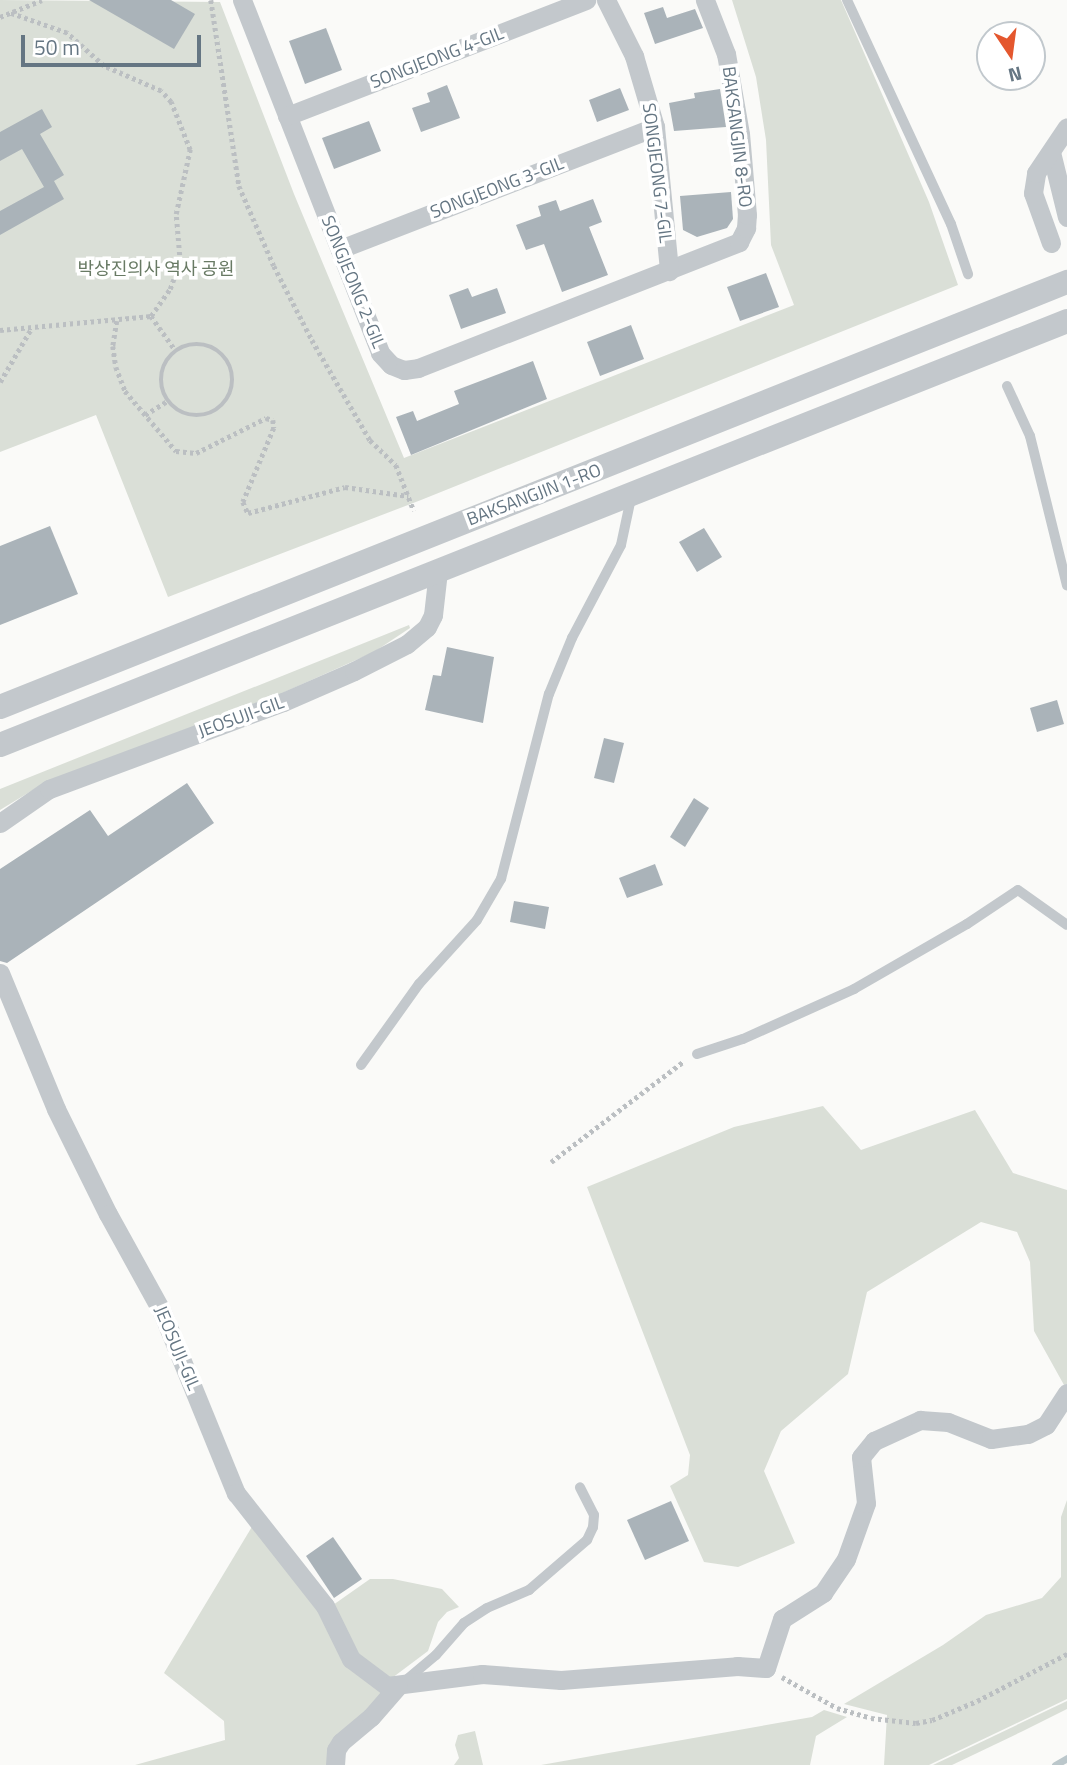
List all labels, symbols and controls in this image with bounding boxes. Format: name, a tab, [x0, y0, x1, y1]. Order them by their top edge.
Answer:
scale bar	[24, 21, 205, 65]
north arrow	[976, 21, 1046, 91]
street label: SONGJEONG 4-GIL	[367, 23, 507, 93]
text: 50 m	[34, 31, 80, 63]
text: N	[1006, 59, 1025, 91]
street label: BAKSANGJIN 8-RO	[718, 65, 756, 209]
street label: SONGJEONG 7-GIL	[638, 102, 676, 244]
street label: SONGJEONG 3-GIL	[427, 153, 567, 223]
street label: SONGJEONG 2-GIL	[317, 213, 389, 351]
park label: 박상진의사 역사 공원	[78, 258, 234, 280]
street label: BAKSANGJIN 1-RO	[464, 459, 604, 531]
street label: JEOSUJI-GIL	[195, 692, 287, 742]
street label: JEOSUJI-GIL	[150, 1303, 204, 1393]

